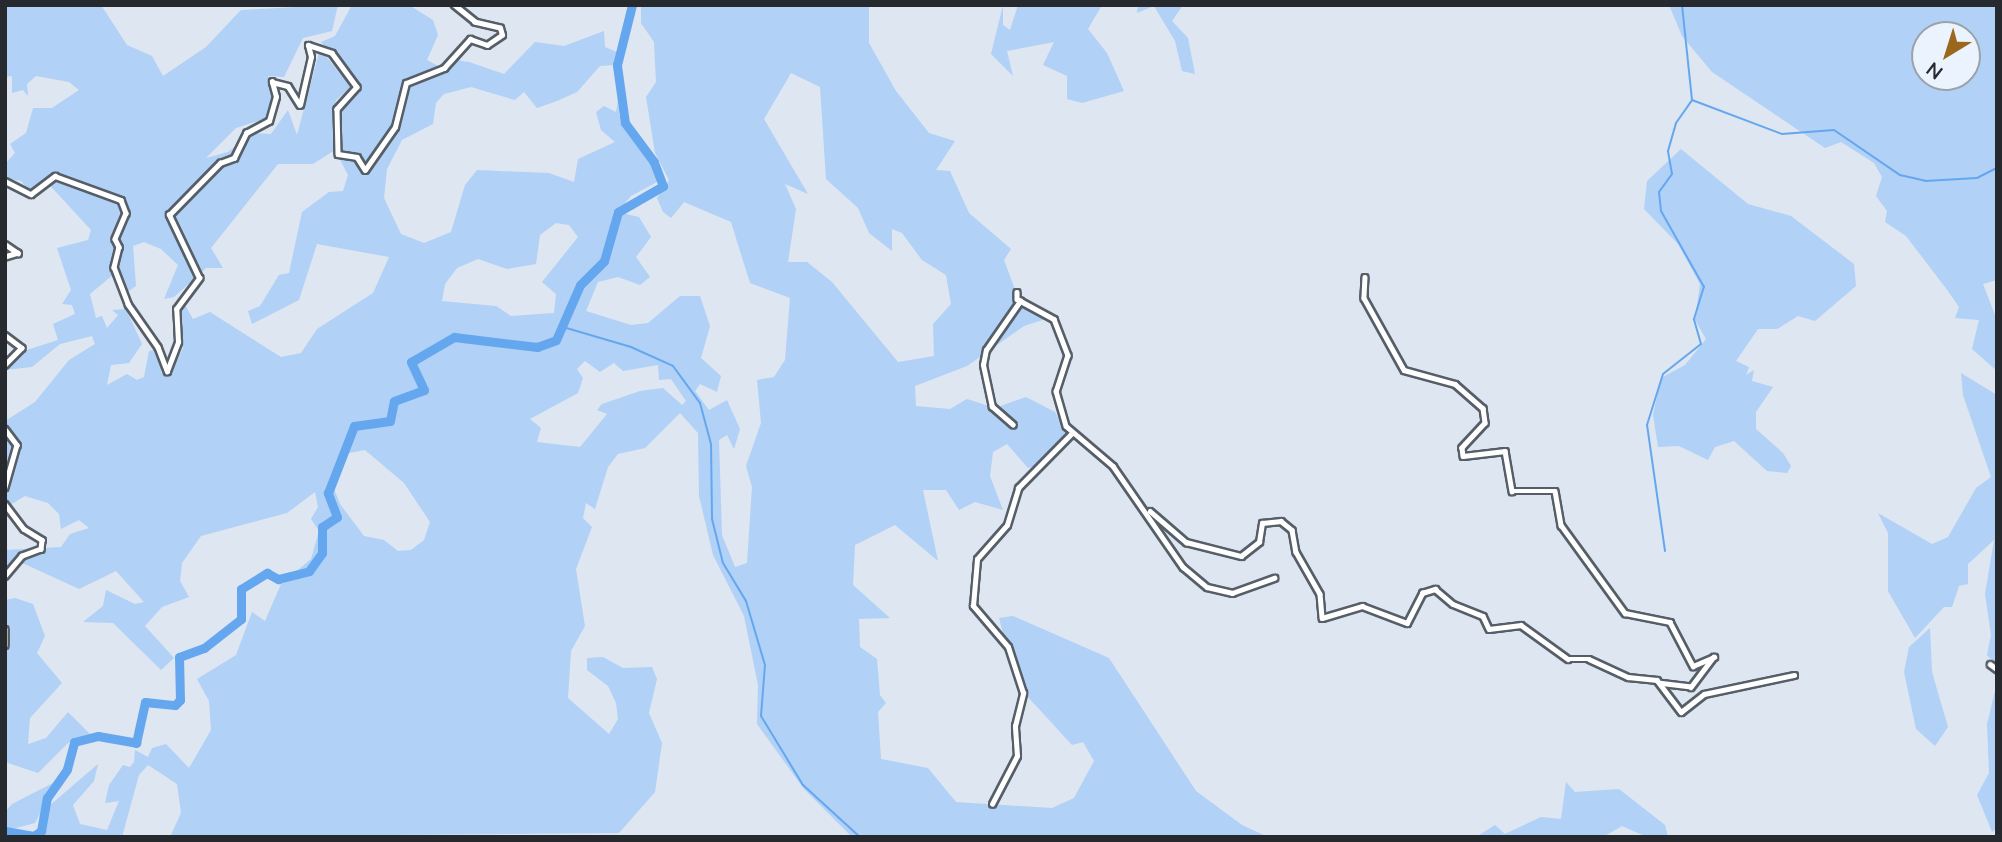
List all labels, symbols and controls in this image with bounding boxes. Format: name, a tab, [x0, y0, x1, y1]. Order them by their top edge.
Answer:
north arrow	[1911, 21, 1981, 91]
text: N	[1921, 57, 1947, 85]

